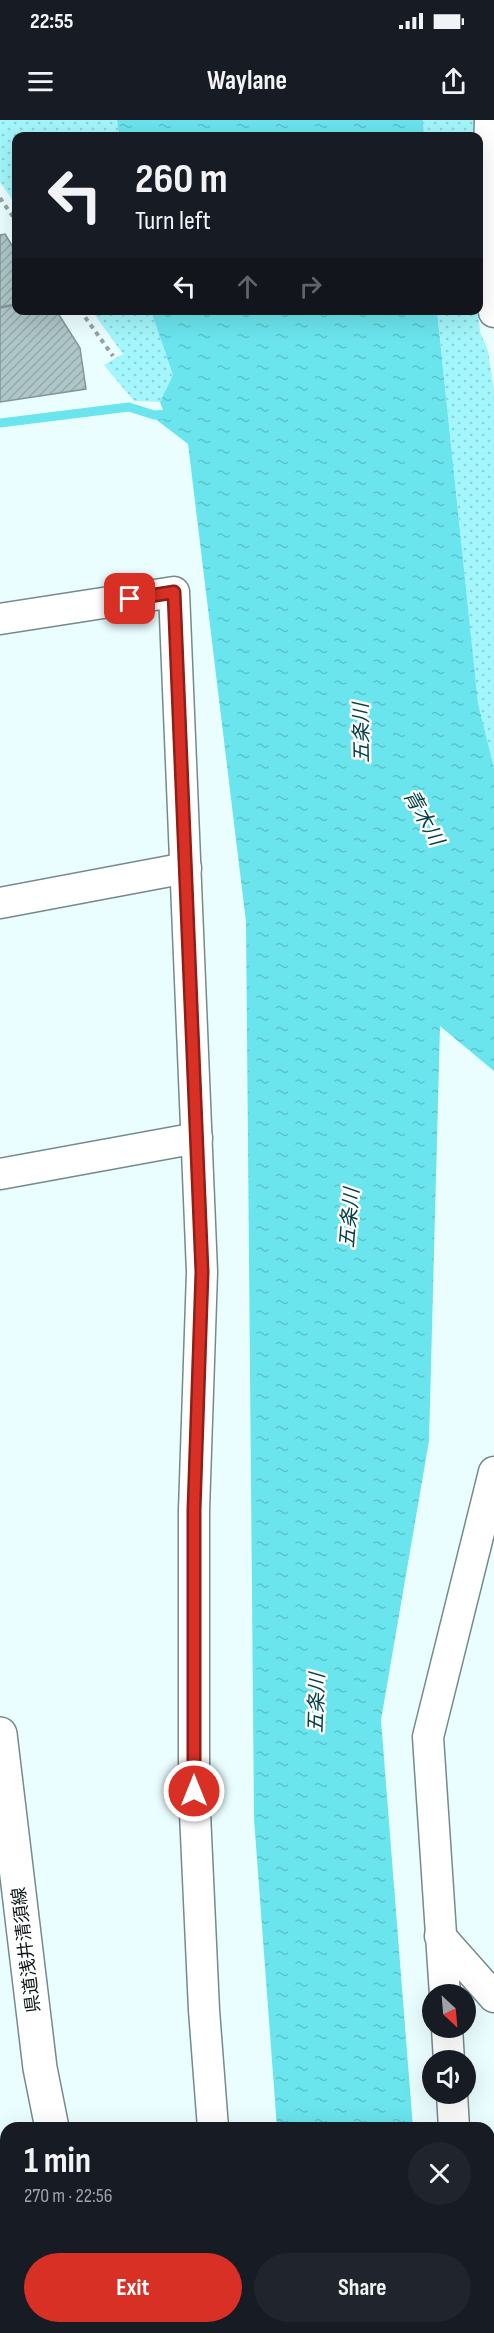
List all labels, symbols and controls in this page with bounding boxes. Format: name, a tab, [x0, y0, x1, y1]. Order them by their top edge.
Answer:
text: 22:55	[30, 8, 74, 35]
icon: menu	[24, 65, 57, 98]
text: Waylane	[207, 65, 287, 97]
icon: share	[437, 65, 470, 98]
text: 260 m	[135, 154, 228, 205]
icon: left	[36, 156, 114, 234]
text: Turn left	[135, 205, 211, 237]
icon: left	[168, 270, 201, 303]
icon: ahead	[231, 270, 264, 303]
icon: right	[294, 270, 327, 303]
pin	[104, 573, 155, 624]
icon: arrive	[113, 582, 146, 615]
water label: 五条川	[349, 701, 375, 763]
water label: 青木川	[398, 785, 449, 851]
water label: 五条川	[335, 1185, 365, 1249]
water label: 五条川	[304, 1671, 330, 1733]
position arrow	[162, 1759, 226, 1823]
street label: 県道浅井清須線	[8, 1886, 45, 2014]
north arrow	[422, 1984, 476, 2038]
map controls	[422, 1984, 476, 2104]
button: sound	[422, 2050, 476, 2104]
text: 1 min	[24, 2140, 91, 2183]
button: close	[408, 2142, 471, 2205]
text: 270 m · 22:56	[24, 2184, 113, 2208]
button: Exit	[24, 2253, 242, 2322]
button: Share	[254, 2253, 471, 2322]

